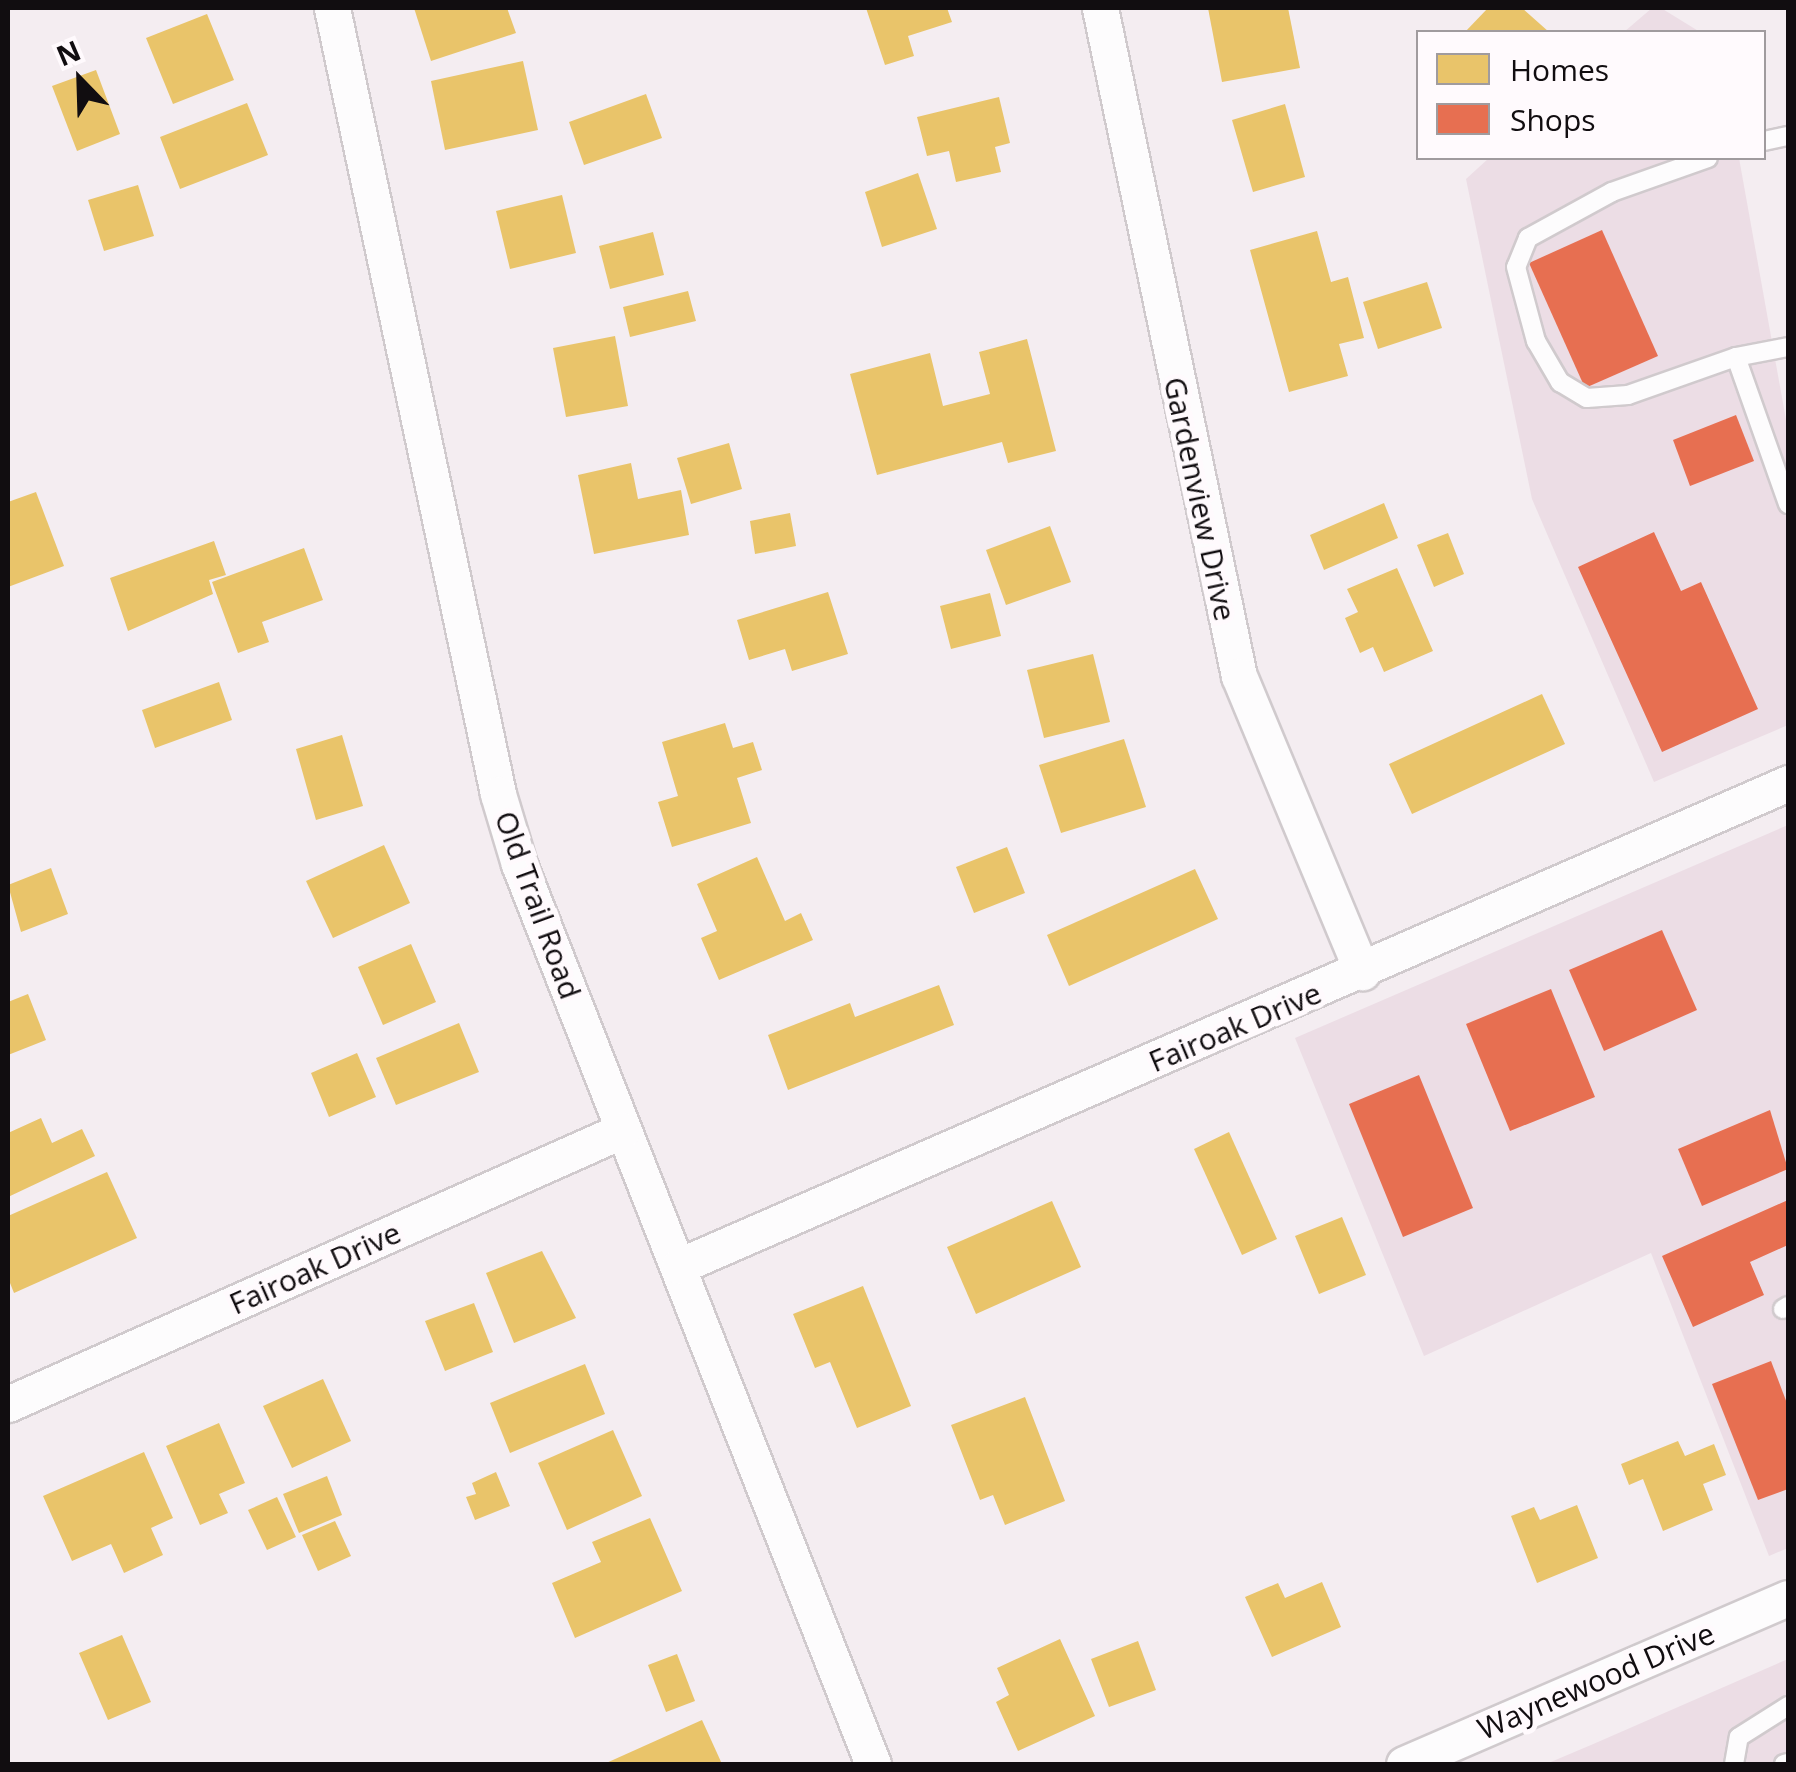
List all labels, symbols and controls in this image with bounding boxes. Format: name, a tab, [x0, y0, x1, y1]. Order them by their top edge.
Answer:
north arrow	[30, 30, 130, 130]
text: N	[50, 30, 86, 74]
legend	[1416, 30, 1766, 160]
text: Homes	[1510, 49, 1609, 90]
text: Shops	[1510, 99, 1596, 140]
street label: Gardenview Drive	[1157, 374, 1243, 624]
street label: Old Trail Road	[487, 806, 589, 1004]
street label: Fairoak Drive	[1143, 975, 1327, 1079]
street label: Fairoak Drive	[224, 1214, 406, 1322]
street label: Waynewood Drive	[1472, 1615, 1720, 1747]

